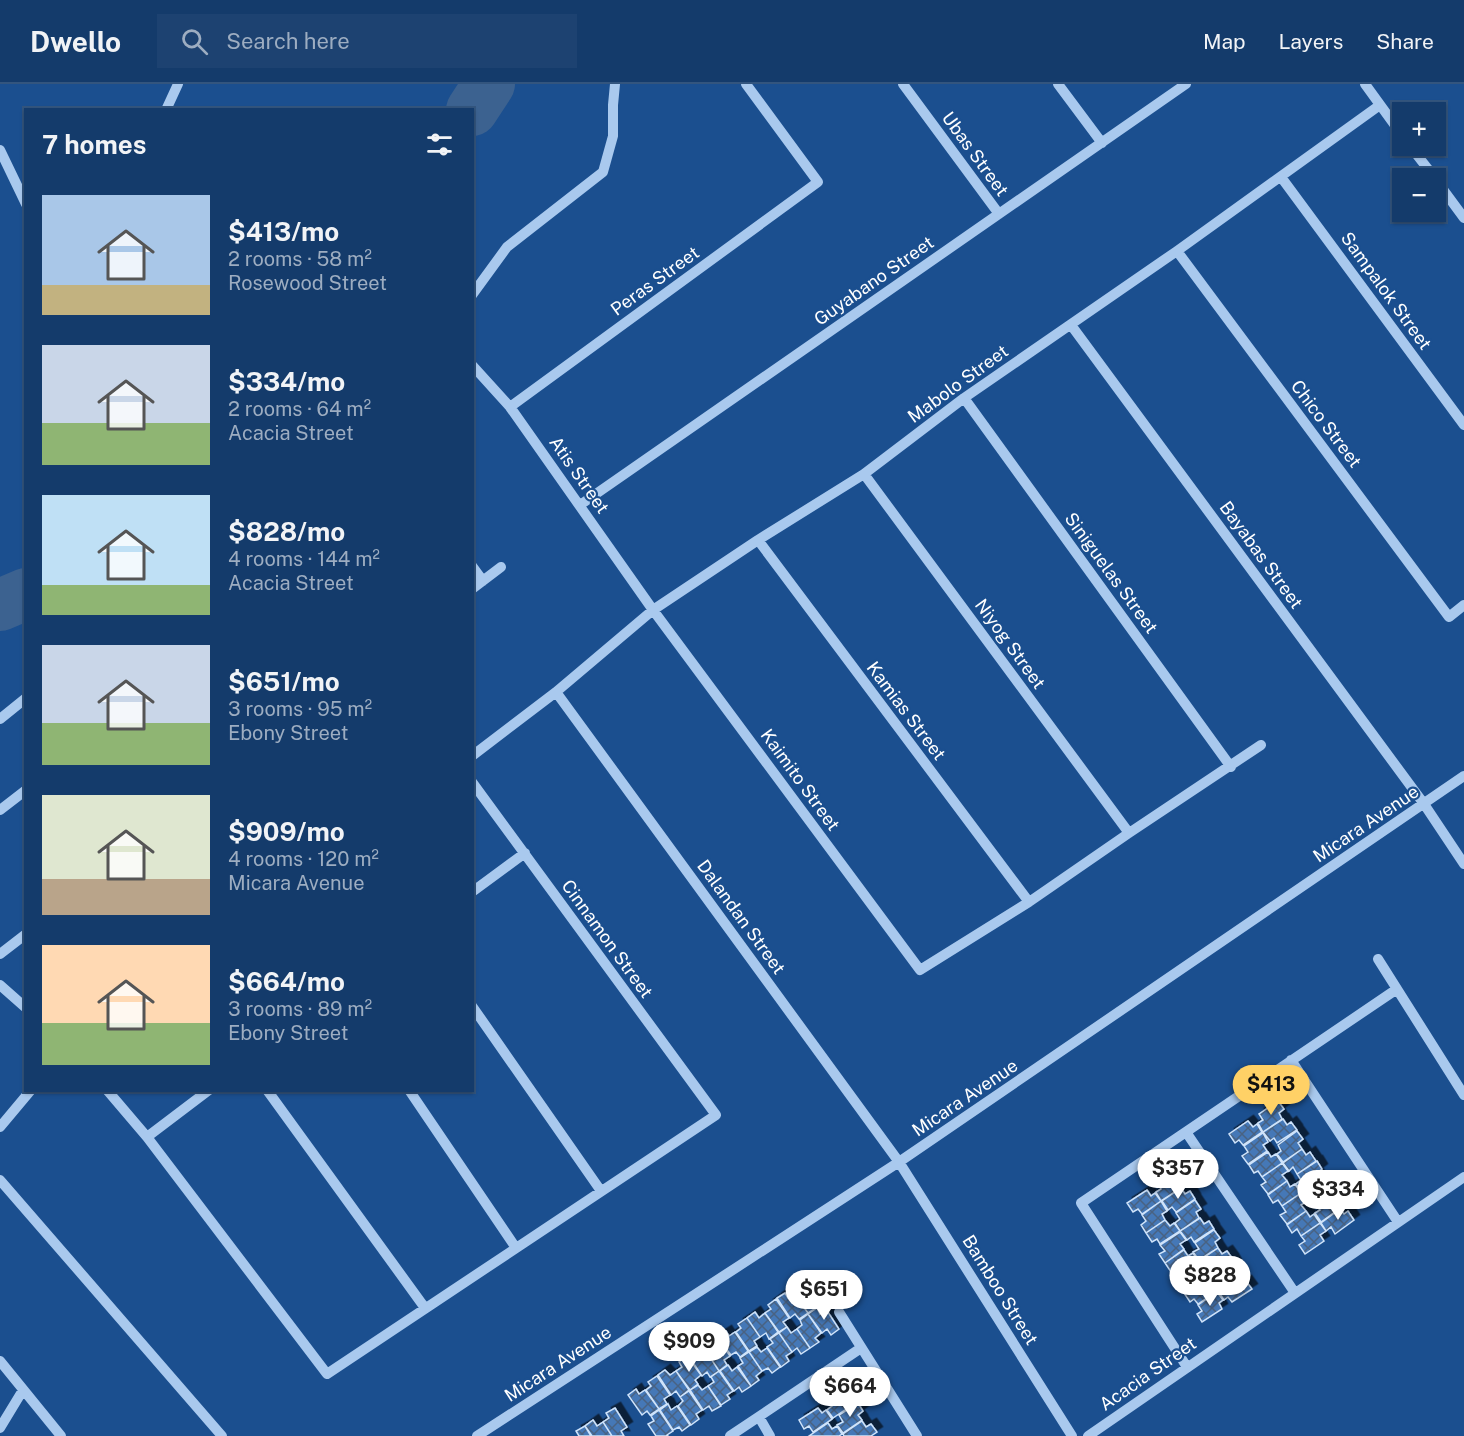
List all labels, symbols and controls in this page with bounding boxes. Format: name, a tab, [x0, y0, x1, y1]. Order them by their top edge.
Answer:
search box	[157, 14, 577, 68]
text: Dwello	[30, 25, 121, 58]
icon: search	[178, 25, 211, 58]
text: Search here	[226, 28, 350, 54]
text: Map	[1203, 29, 1246, 54]
text: Layers	[1279, 29, 1343, 54]
text: Share	[1376, 29, 1434, 54]
map controls	[1392, 102, 1446, 222]
button: +	[1392, 102, 1446, 156]
street label: Ubas Street	[938, 107, 1013, 200]
icon: filters	[423, 128, 456, 161]
text: 7 homes	[42, 129, 146, 160]
button: −	[1392, 168, 1446, 222]
text: $413/mo	[228, 216, 339, 247]
icon: home	[90, 219, 162, 291]
street label: Sampalok Street	[1337, 228, 1436, 354]
street label: Guyabano Street	[810, 232, 937, 330]
street label: Peras Street	[606, 242, 703, 320]
text: 2 rooms · 58 m²	[228, 247, 372, 271]
text: Rosewood Street	[228, 271, 387, 295]
street label: Mabolo Street	[903, 340, 1012, 427]
text: $334/mo	[228, 366, 345, 397]
icon: home	[90, 369, 162, 441]
street label: Chico Street	[1287, 376, 1366, 472]
text: 2 rooms · 64 m²	[228, 397, 371, 421]
text: Acacia Street	[228, 421, 354, 445]
street label: Atis Street	[545, 432, 614, 517]
street label: Bayabas Street	[1215, 497, 1307, 612]
street label: Siniguelas Street	[1061, 508, 1162, 637]
text: $828/mo	[228, 516, 345, 547]
icon: home	[90, 519, 162, 591]
text: 4 rooms · 144 m²	[228, 547, 380, 571]
text: Acacia Street	[228, 571, 354, 595]
street label: Niyog Street	[971, 595, 1050, 693]
street label: Kamias Street	[863, 657, 950, 764]
text: $651/mo	[228, 666, 340, 697]
icon: home	[90, 669, 162, 741]
text: 3 rooms · 95 m²	[228, 697, 372, 721]
text: Ebony Street	[228, 721, 349, 745]
street label: Kaimito Street	[757, 725, 844, 835]
street label: Micara Avenue	[1309, 781, 1423, 867]
text: $909/mo	[228, 816, 345, 847]
icon: home	[90, 819, 162, 891]
text: 4 rooms · 120 m²	[228, 847, 379, 871]
street label: Dalandan Street	[693, 855, 790, 978]
text: Micara Avenue	[228, 871, 365, 895]
street label: Cinnamon Street	[558, 876, 657, 1002]
text: $664/mo	[228, 966, 345, 997]
icon: home	[90, 969, 162, 1041]
text: 3 rooms · 89 m²	[228, 997, 372, 1021]
text: Ebony Street	[228, 1021, 349, 1045]
street label: Micara Avenue	[908, 1055, 1022, 1141]
pin: $413	[1235, 1065, 1307, 1116]
text: $413	[1247, 1072, 1295, 1096]
pin: $357	[1142, 1149, 1214, 1200]
text: $357	[1152, 1156, 1204, 1180]
pin: $334	[1302, 1170, 1374, 1221]
text: $334	[1311, 1177, 1365, 1201]
street label: Bamboo Street	[958, 1231, 1043, 1349]
pin: $828	[1174, 1256, 1246, 1307]
text: $828	[1183, 1263, 1237, 1287]
pin: $651	[788, 1270, 860, 1321]
text: $651	[800, 1277, 848, 1301]
street label: Micara Avenue	[500, 1321, 615, 1406]
pin: $909	[653, 1322, 725, 1373]
text: $909	[663, 1329, 715, 1353]
street label: Acacia Street	[1095, 1333, 1200, 1415]
pin: $664	[814, 1367, 886, 1418]
text: $664	[823, 1374, 877, 1398]

